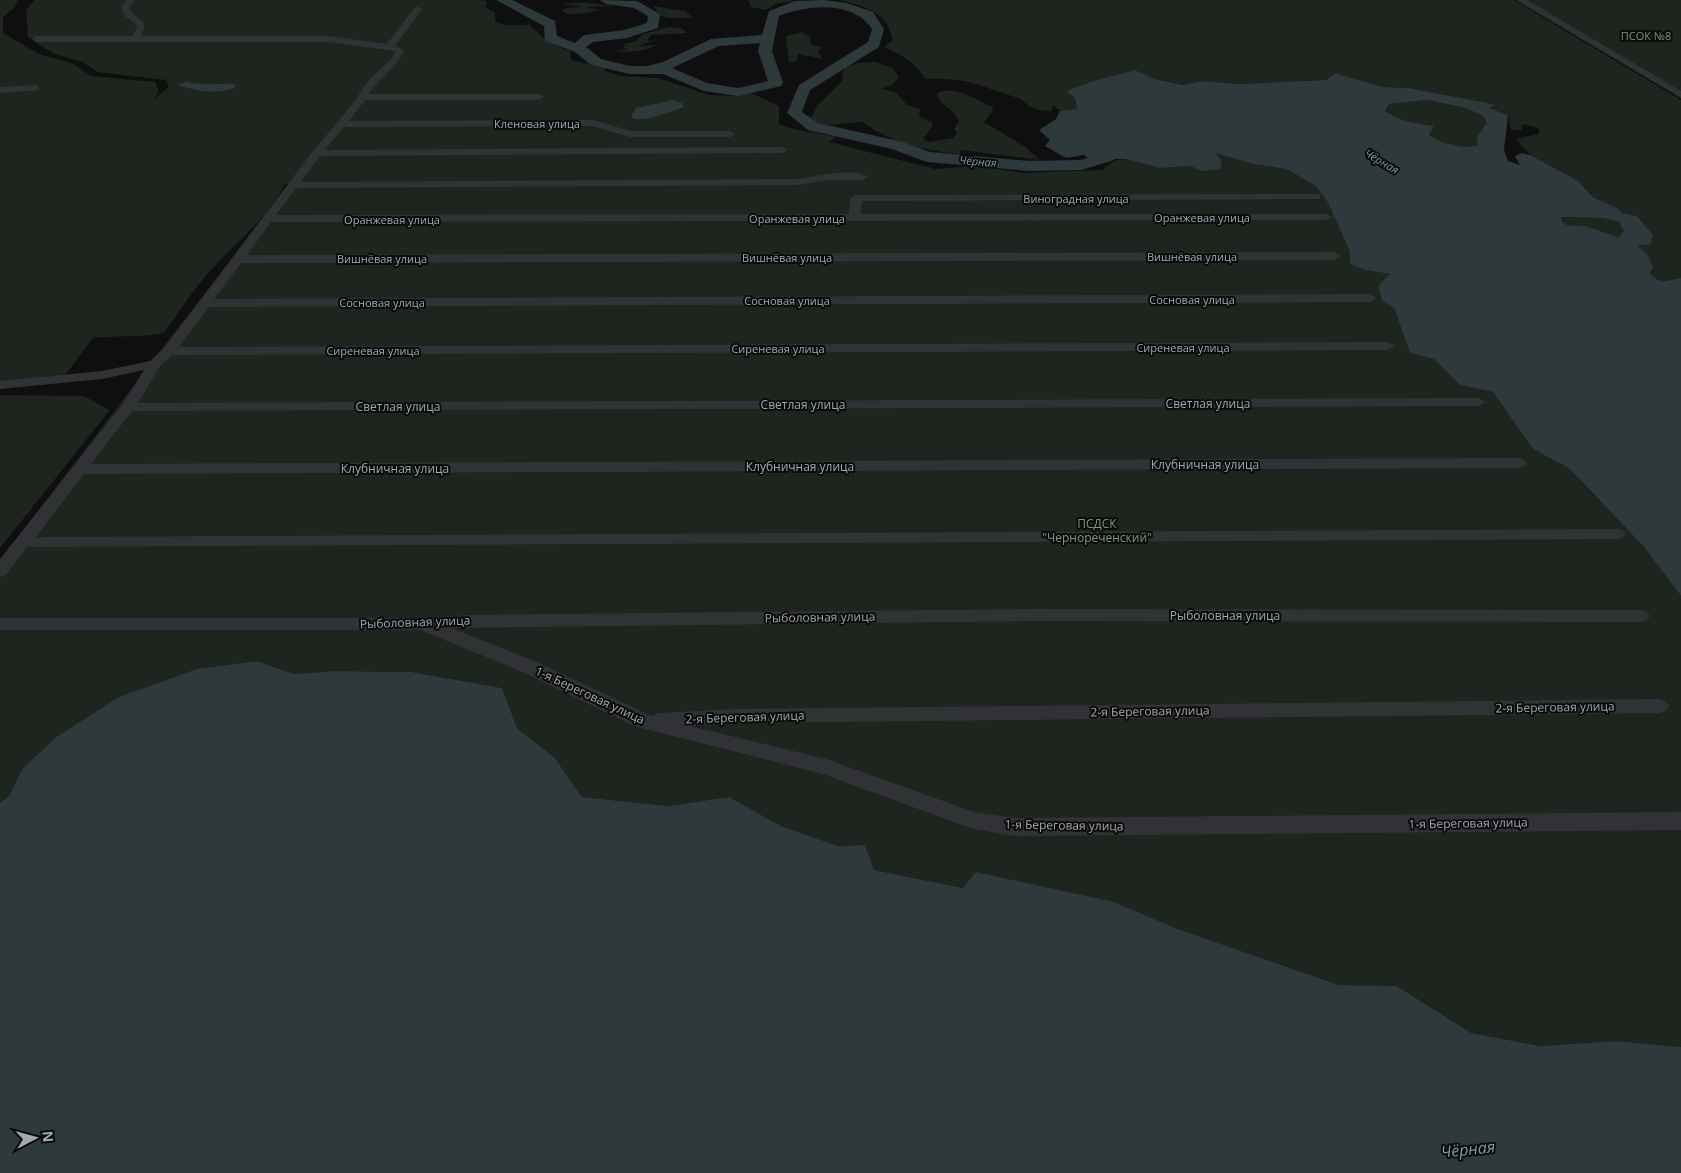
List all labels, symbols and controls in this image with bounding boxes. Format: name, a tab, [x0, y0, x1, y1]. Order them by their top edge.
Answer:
park label: ПСОК №8	[1621, 28, 1671, 43]
street label: Кленовая улица	[494, 116, 580, 131]
water label: Чёрная	[1362, 145, 1402, 177]
water label: Чёрная	[959, 152, 997, 170]
street label: Виноградная улица	[1023, 191, 1129, 206]
street label: Оранжевая улица	[1154, 210, 1250, 225]
street label: Оранжевая улица	[749, 211, 845, 226]
street label: Оранжевая улица	[344, 212, 440, 227]
street label: Вишнёвая улица	[1147, 249, 1237, 264]
street label: Вишнёвая улица	[742, 250, 832, 265]
street label: Вишнёвая улица	[337, 251, 427, 266]
street label: Сосновая улица	[1149, 292, 1235, 307]
street label: Сосновая улица	[744, 293, 830, 308]
street label: Сосновая улица	[339, 295, 425, 310]
street label: Сиреневая улица	[1136, 340, 1230, 355]
street label: Сиреневая улица	[731, 341, 825, 356]
street label: Сиреневая улица	[326, 343, 420, 358]
street label: Светлая улица	[1166, 395, 1250, 412]
street label: Светлая улица	[761, 396, 845, 413]
street label: Светлая улица	[356, 398, 440, 415]
street label: Клубничная улица	[1151, 456, 1259, 473]
street label: Клубничная улица	[746, 458, 854, 475]
street label: Клубничная улица	[341, 460, 449, 477]
park label: ПСДСК "Чернореченский"	[1042, 515, 1152, 546]
street label: Рыболовная улица	[1170, 607, 1280, 624]
street label: Рыболовная улица	[765, 608, 875, 626]
street label: Рыболовная улица	[359, 612, 471, 632]
street label: 1-я Береговая улица	[532, 662, 648, 728]
street label: 2-я Береговая улица	[1495, 697, 1615, 717]
street label: 2-я Береговая улица	[1090, 701, 1210, 721]
street label: 2-я Береговая улица	[685, 706, 805, 728]
street label: 1-я Береговая улица	[1408, 813, 1528, 833]
street label: 1-я Береговая улица	[1004, 815, 1124, 835]
north arrow	[10, 1113, 60, 1163]
text: N	[38, 1130, 58, 1143]
water label: Чёрная	[1440, 1135, 1496, 1163]

